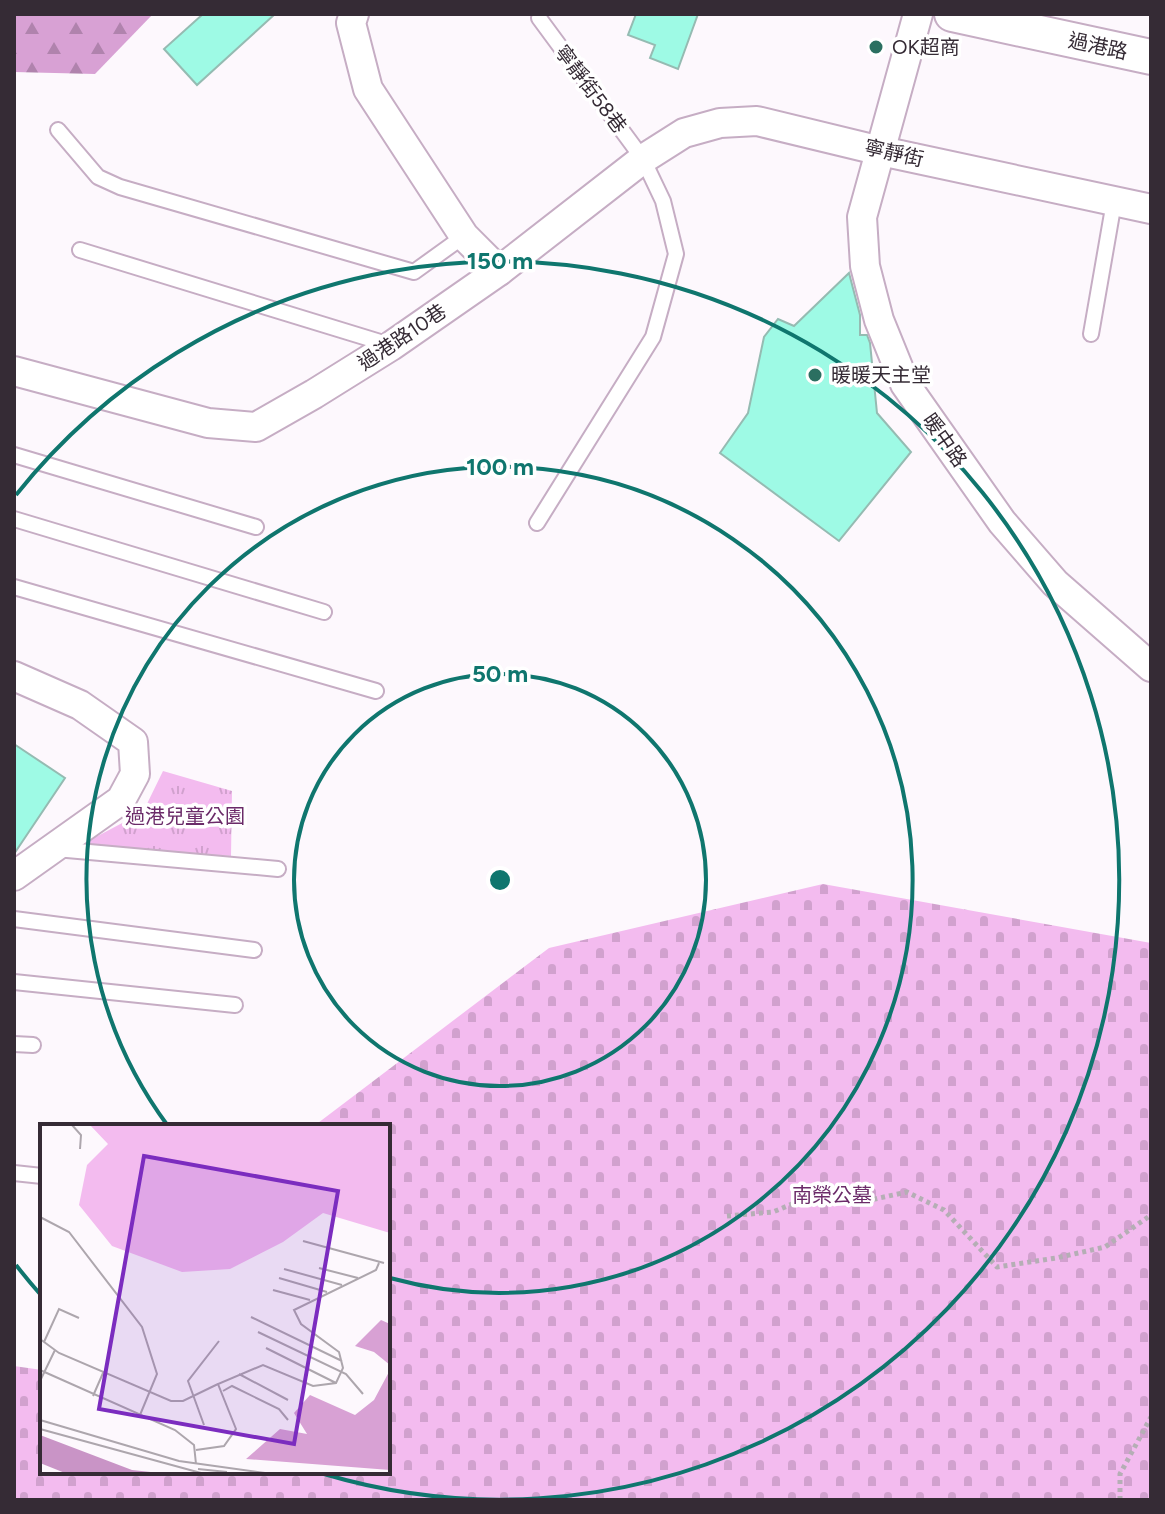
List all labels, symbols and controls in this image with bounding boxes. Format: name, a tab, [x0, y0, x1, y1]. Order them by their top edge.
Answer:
street label: 過港路	[1066, 28, 1130, 64]
place label: OK超商	[892, 35, 960, 59]
marker: OK超商	[867, 38, 885, 56]
street label: 寧靜街58巷	[550, 40, 632, 138]
street label: 寧靜街	[862, 135, 926, 171]
text: 150 m	[467, 246, 533, 275]
street label: 過港路10巷	[353, 299, 451, 375]
place label: 暖暖天主堂	[831, 363, 931, 387]
marker: 暖暖天主堂	[806, 366, 824, 384]
street label: 暖中路	[918, 409, 972, 471]
text: 100 m	[466, 452, 534, 481]
text: 50 m	[472, 659, 528, 688]
park label: 過港兒童公園	[125, 804, 245, 828]
centre of rings	[486, 866, 514, 894]
inset map	[40, 1124, 390, 1474]
park label: 南榮公墓	[792, 1183, 872, 1207]

